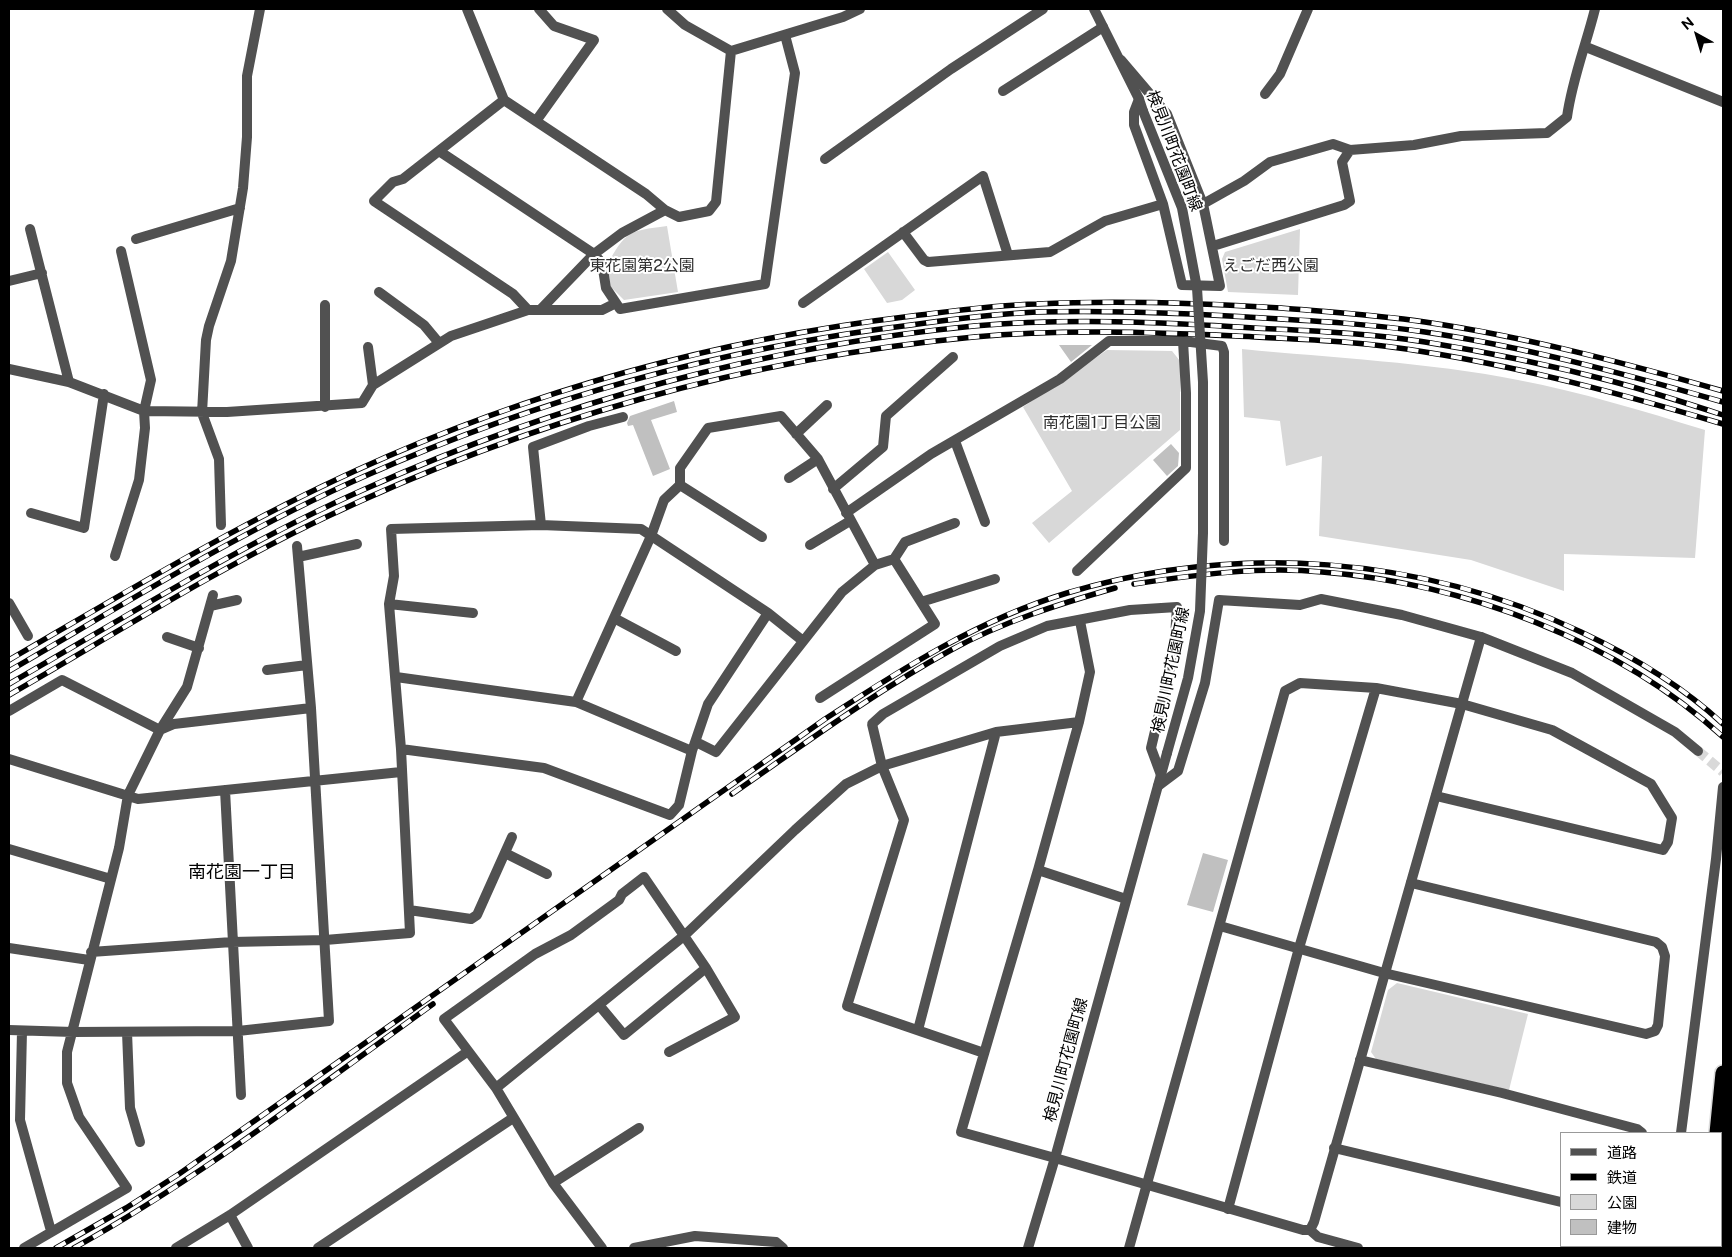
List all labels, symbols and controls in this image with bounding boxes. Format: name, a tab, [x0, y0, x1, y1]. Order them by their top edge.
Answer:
north arrow	[1672, 10, 1722, 60]
text: N	[1678, 14, 1697, 33]
street label: 検見川町花園町線	[1142, 88, 1206, 214]
park label: 東花園第2公園	[589, 256, 695, 276]
park label: えごだ西公園	[1223, 256, 1319, 276]
park label: 南花園1丁目公園	[1043, 413, 1161, 433]
street label: 検見川町花園町線	[1148, 605, 1194, 735]
district label: 南花園一丁目	[188, 861, 296, 883]
street label: 検見川町花園町線	[1040, 996, 1092, 1124]
legend	[1560, 1132, 1722, 1247]
text: 道路	[1607, 1144, 1637, 1161]
text: 鉄道	[1607, 1169, 1637, 1186]
text: 公園	[1607, 1194, 1637, 1211]
text: 建物	[1607, 1219, 1637, 1236]

